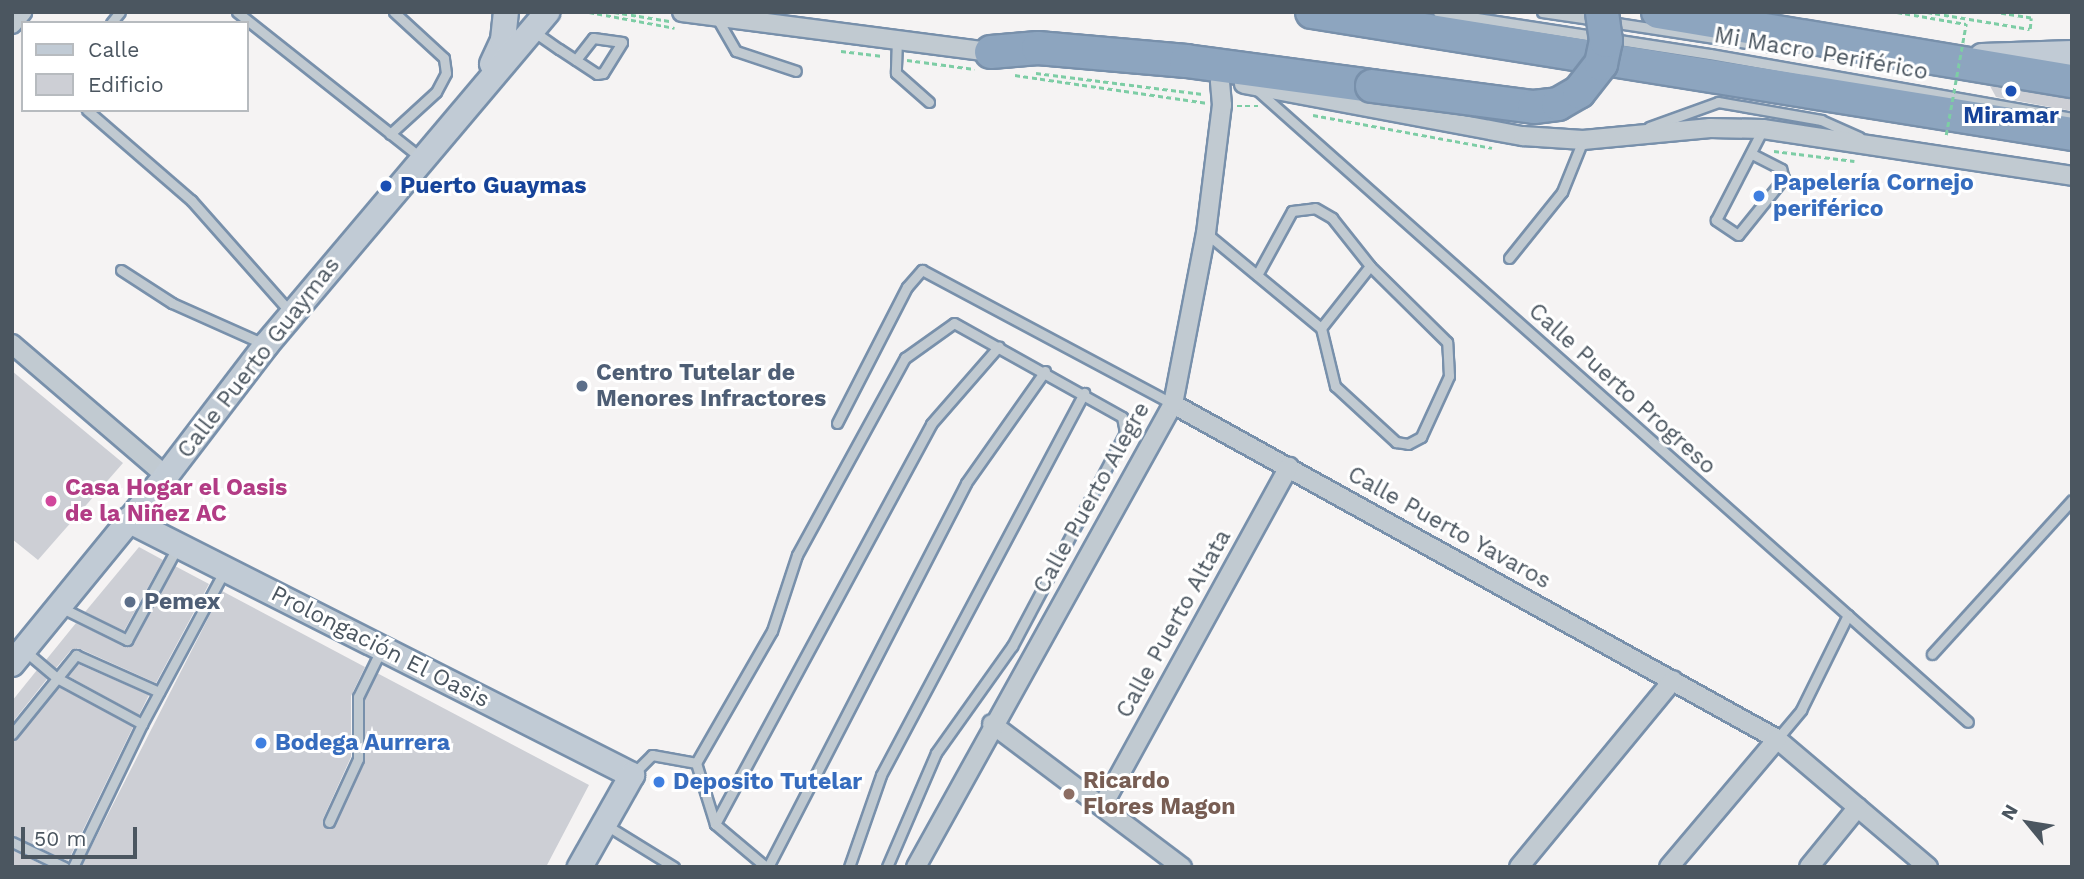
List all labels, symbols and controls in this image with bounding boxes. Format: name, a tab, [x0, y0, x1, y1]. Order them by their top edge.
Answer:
legend	[21, 21, 248, 112]
street label: Mi Macro Periférico	[1712, 22, 1930, 86]
text: Calle	[88, 37, 139, 62]
text: Edificio	[88, 72, 164, 97]
marker: Miramar	[2003, 83, 2019, 99]
place label: Miramar	[1963, 102, 2059, 130]
place label: Papelería Cornejo periférico	[1773, 169, 1974, 223]
place label: Puerto Guaymas	[400, 172, 587, 200]
marker: Puerto Guaymas	[378, 178, 394, 194]
marker: Papelería Cornejo periférico	[1751, 188, 1767, 204]
street label: Calle Puerto Guaymas	[172, 252, 346, 464]
street label: Calle Puerto Progreso	[1523, 298, 1721, 480]
place label: Centro Tutelar de Menores Infractores	[596, 359, 826, 413]
marker: Centro Tutelar de Menores Infractores	[574, 378, 590, 394]
street label: Calle Puerto Alegre	[1028, 397, 1156, 599]
street label: Calle Puerto Yavaros	[1342, 460, 1556, 596]
place label: Casa Hogar el Oasis de la Niñez AC	[65, 474, 288, 528]
marker: Casa Hogar el Oasis de la Niñez AC	[43, 493, 59, 509]
street label: Calle Puerto Altata	[1111, 525, 1237, 723]
street label: Prolongación El Oasis	[266, 580, 494, 714]
place label: Pemex	[144, 588, 220, 616]
marker: Pemex	[122, 594, 138, 610]
place label: Bodega Aurrera	[275, 729, 451, 757]
marker: Bodega Aurrera	[253, 735, 269, 751]
place label: Ricardo Flores Magon	[1083, 767, 1236, 821]
place label: Deposito Tutelar	[673, 768, 862, 796]
marker: Deposito Tutelar	[651, 774, 667, 790]
marker: Ricardo Flores Magon	[1061, 786, 1077, 802]
north arrow	[1993, 788, 2063, 858]
text: N	[1996, 800, 2023, 824]
scale bar	[24, 812, 140, 856]
text: 50 m	[34, 826, 86, 851]

